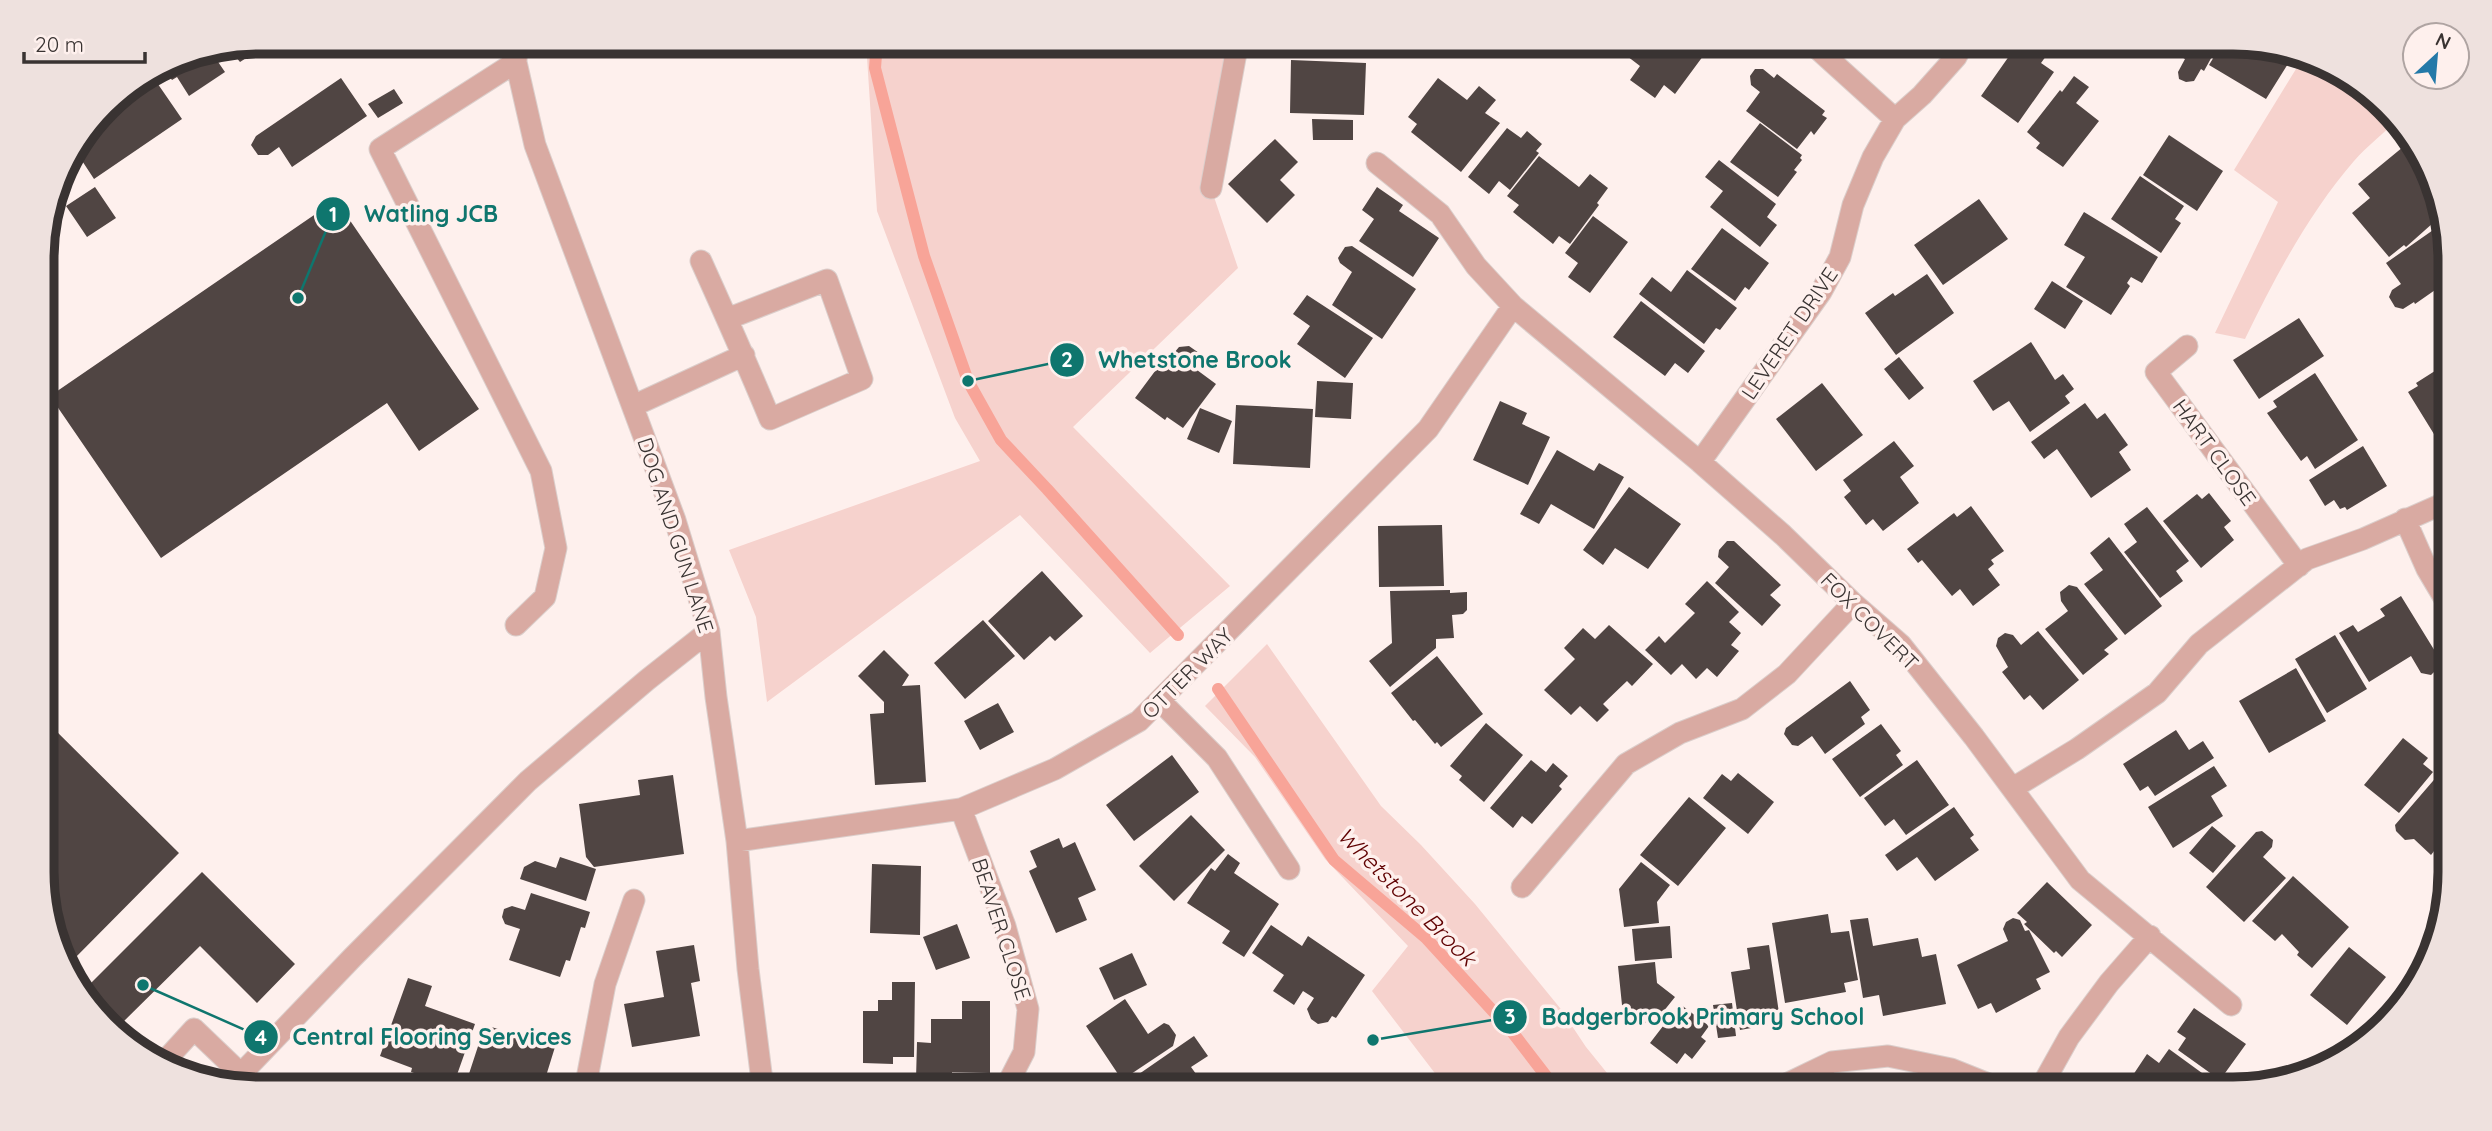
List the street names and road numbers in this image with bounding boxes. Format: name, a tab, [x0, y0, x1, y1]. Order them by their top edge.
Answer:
street label: LEVERET DRIVE	[1735, 262, 1843, 404]
street label: HART CLOSE	[2168, 394, 2262, 510]
street label: DOG AND GUN LANE	[632, 434, 720, 636]
street label: FOX COVERT	[1816, 567, 1924, 675]
street label: OTTER WAY	[1136, 622, 1238, 724]
street label: BEAVER CLOSE	[967, 855, 1037, 1003]

